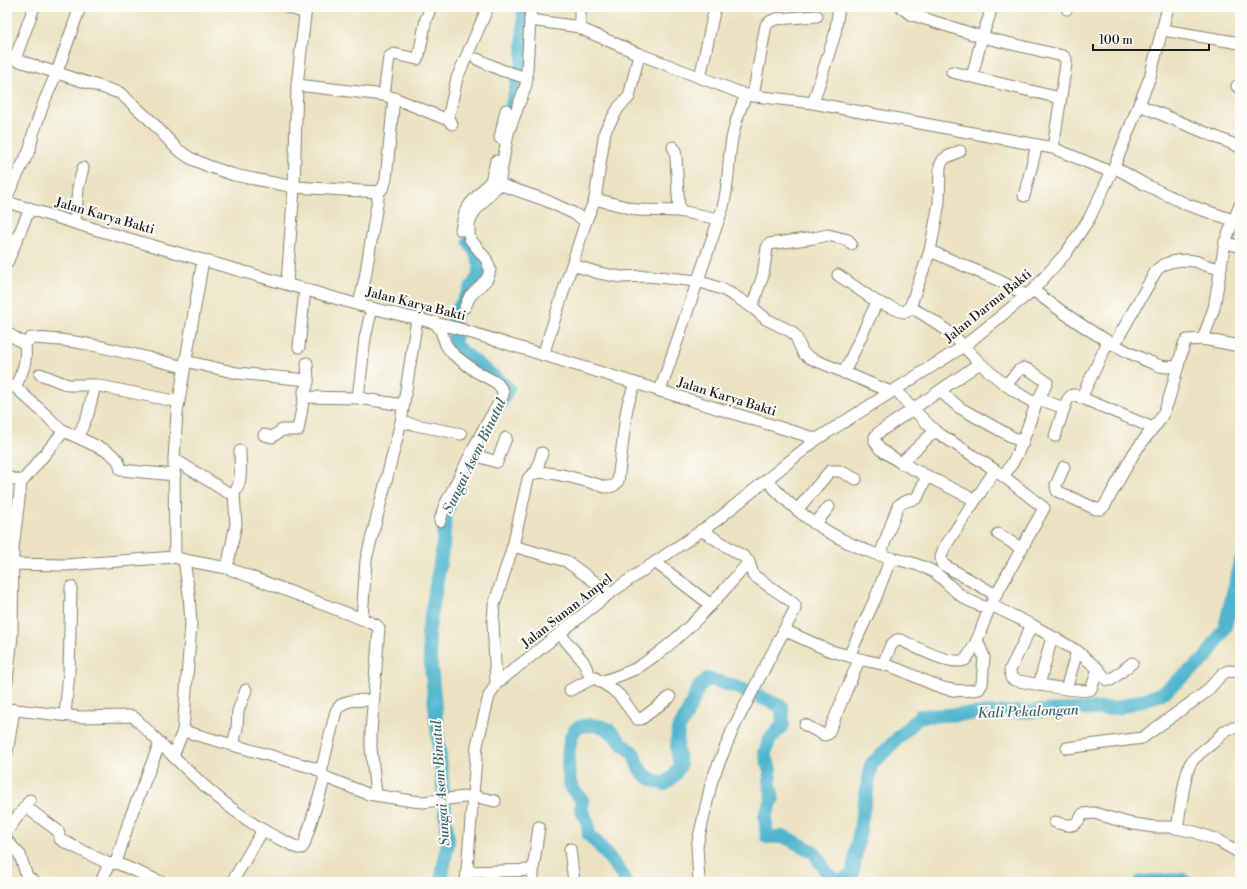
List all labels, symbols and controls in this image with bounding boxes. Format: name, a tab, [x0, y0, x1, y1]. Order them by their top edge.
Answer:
scale bar	[1093, 26, 1209, 52]
text: 100 m	[1099, 33, 1133, 48]
street label: Jalan Karya Bakti	[53, 194, 156, 238]
street label: Jalan Darma Bakti	[940, 266, 1035, 347]
street label: Jalan Karya Bakti	[363, 284, 468, 324]
street label: Jalan Karya Bakti	[675, 374, 778, 420]
water label: Sungai Asem Binatul	[439, 395, 511, 517]
street label: Jalan Sunan Ampel	[518, 571, 616, 652]
water label: Kali Pekalongan	[977, 701, 1079, 723]
water label: Sungai Asem Binatul	[428, 719, 454, 847]

